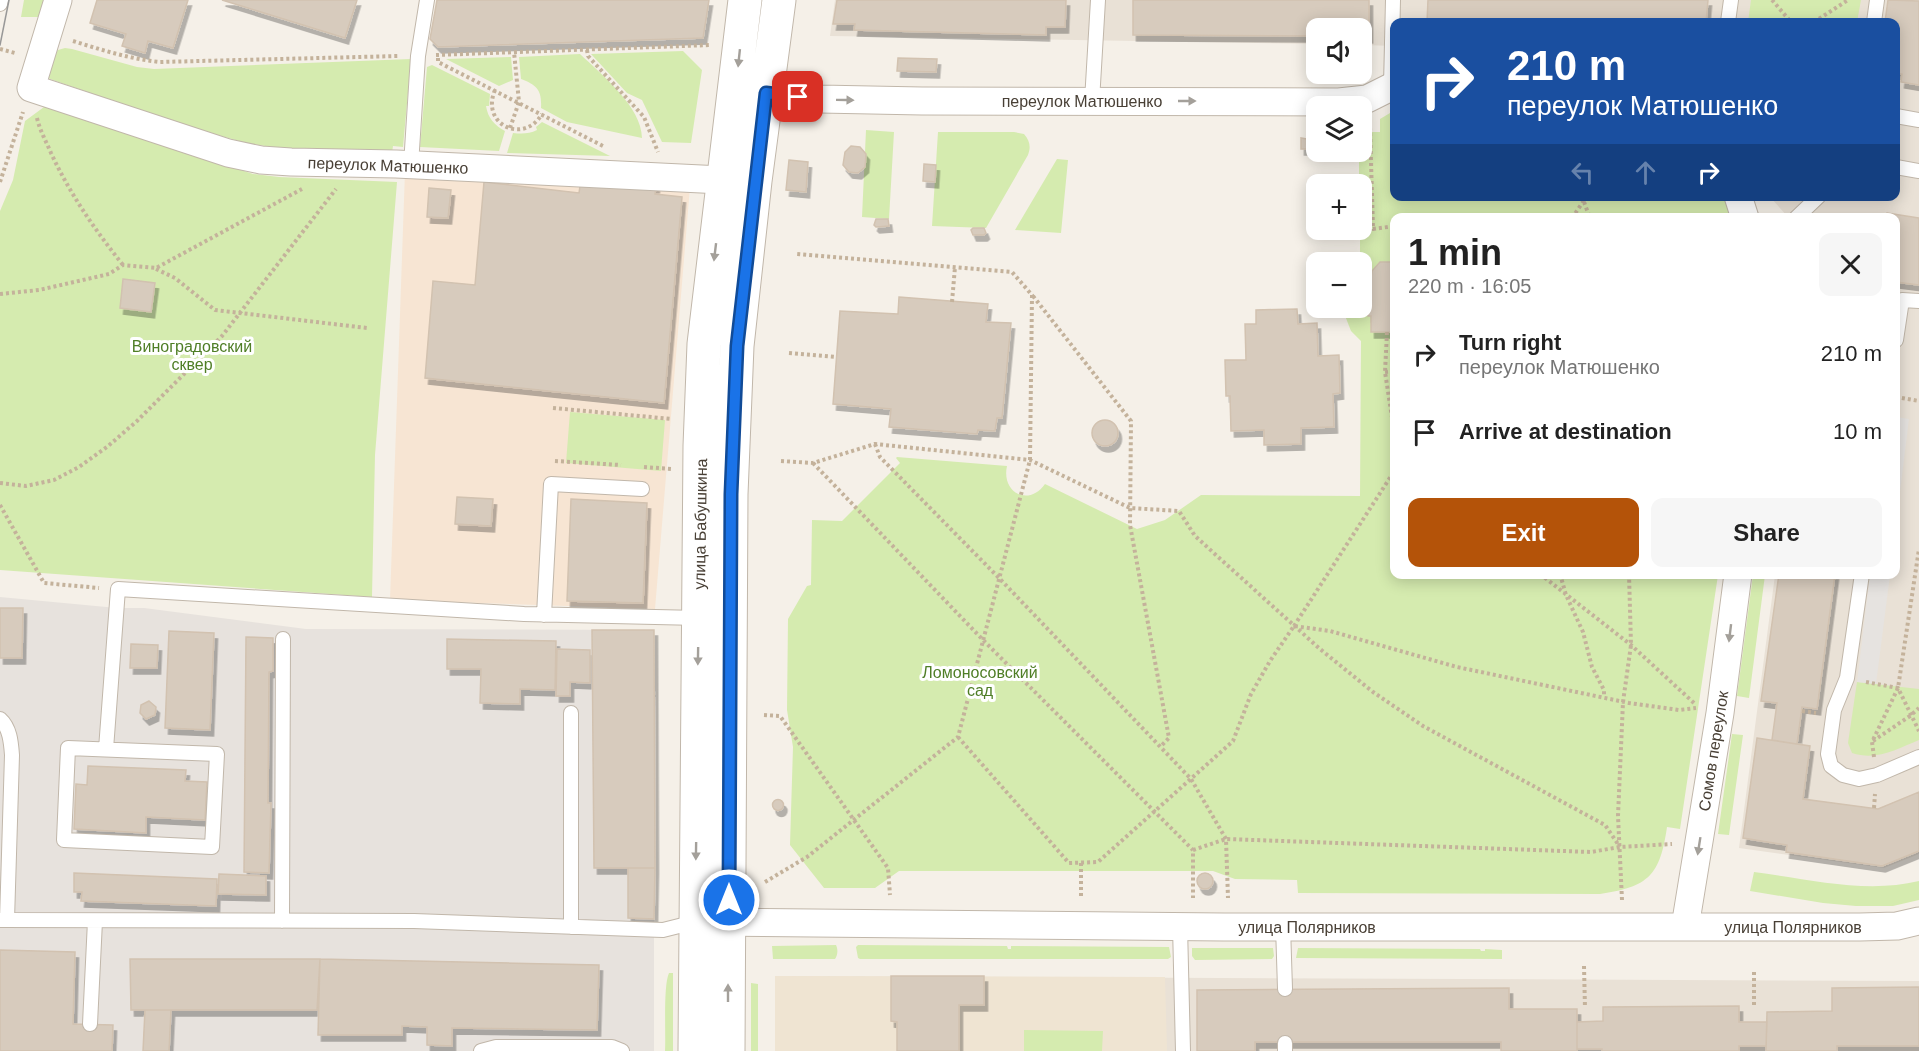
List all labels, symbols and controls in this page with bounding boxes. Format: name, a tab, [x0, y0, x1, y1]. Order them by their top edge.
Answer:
map controls	[1306, 18, 1372, 318]
button: sound	[1306, 18, 1372, 84]
icon: right	[1408, 42, 1486, 120]
text: 210 m	[1507, 42, 1626, 89]
one-way arrow	[734, 49, 744, 68]
pin	[772, 71, 823, 122]
icon: arrive	[781, 80, 814, 113]
text: переулок Матюшенко	[1507, 91, 1778, 121]
street label: переулок Матюшенко	[1002, 93, 1162, 110]
one-way arrow	[835, 95, 854, 104]
one-way arrow	[1177, 96, 1196, 106]
button: layers	[1306, 96, 1372, 162]
street label: переулок Матюшенко	[307, 154, 469, 177]
icon: left	[1566, 156, 1599, 189]
icon: ahead	[1629, 156, 1662, 189]
icon: right	[1692, 156, 1725, 189]
button: +	[1306, 174, 1372, 240]
text: 1 min	[1408, 232, 1502, 273]
button: close	[1819, 233, 1882, 296]
one-way arrow	[710, 242, 719, 261]
button: −	[1306, 252, 1372, 318]
text: 220 m · 16:05	[1408, 275, 1531, 297]
text: Turn right	[1459, 330, 1561, 355]
park label: Виноградовский сквер	[132, 338, 252, 373]
icon: right	[1408, 338, 1441, 371]
text: 210 m	[1821, 341, 1882, 366]
text: переулок Матюшенко	[1459, 356, 1660, 378]
icon: arrive	[1408, 416, 1441, 449]
text: Arrive at destination	[1459, 419, 1672, 444]
text: 10 m	[1833, 419, 1882, 444]
street label: улица Бабушкина	[691, 458, 710, 590]
button: Exit	[1408, 498, 1639, 567]
button: Share	[1651, 498, 1882, 567]
one-way arrow	[1726, 623, 1735, 642]
one-way arrow	[693, 646, 703, 665]
park label: Ломоносовский сад	[922, 664, 1038, 699]
street label: Сомов переулок	[1696, 689, 1732, 812]
one-way arrow	[1694, 837, 1703, 856]
one-way arrow	[691, 841, 701, 860]
position arrow	[697, 868, 761, 932]
street label: улица Полярников	[1238, 919, 1376, 936]
street label: улица Полярников	[1724, 919, 1862, 936]
one-way arrow	[723, 983, 733, 1002]

